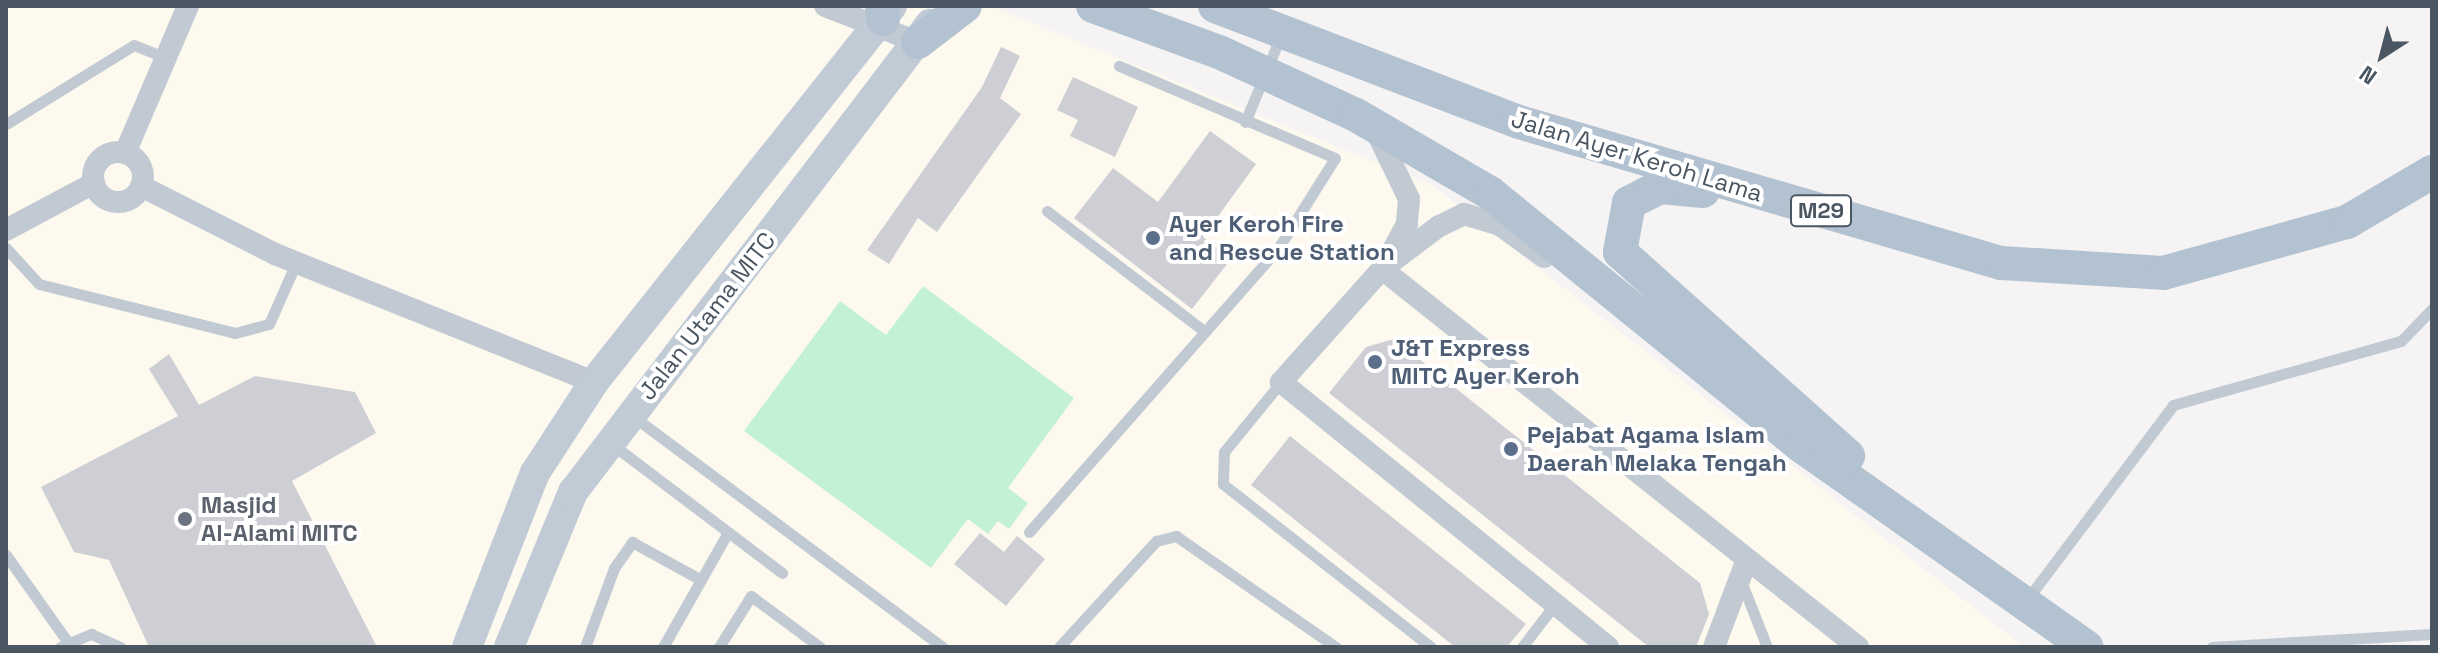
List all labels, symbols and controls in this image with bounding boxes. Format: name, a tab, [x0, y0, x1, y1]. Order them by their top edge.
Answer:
north arrow	[2342, 16, 2422, 96]
text: N	[2354, 60, 2382, 91]
street label: Jalan Ayer Keroh Lama	[1508, 104, 1766, 208]
road number: M29	[1789, 193, 1853, 229]
place label: Ayer Keroh Fire and Rescue Station	[1169, 210, 1395, 266]
street label: Jalan Utama MITC	[633, 226, 781, 406]
marker: Ayer Keroh Fire and Rescue Station	[1144, 229, 1162, 247]
place label: J&T Express MITC Ayer Keroh	[1391, 334, 1580, 390]
marker: J&T Express MITC Ayer Keroh	[1366, 353, 1384, 371]
place label: Pejabat Agama Islam Daerah Melaka Tengah	[1527, 421, 1787, 477]
marker: Pejabat Agama Islam Daerah Melaka Tengah	[1502, 440, 1520, 458]
place label: Masjid Al-Alami MITC	[201, 491, 358, 547]
marker: Masjid Al-Alami MITC	[176, 510, 194, 528]

